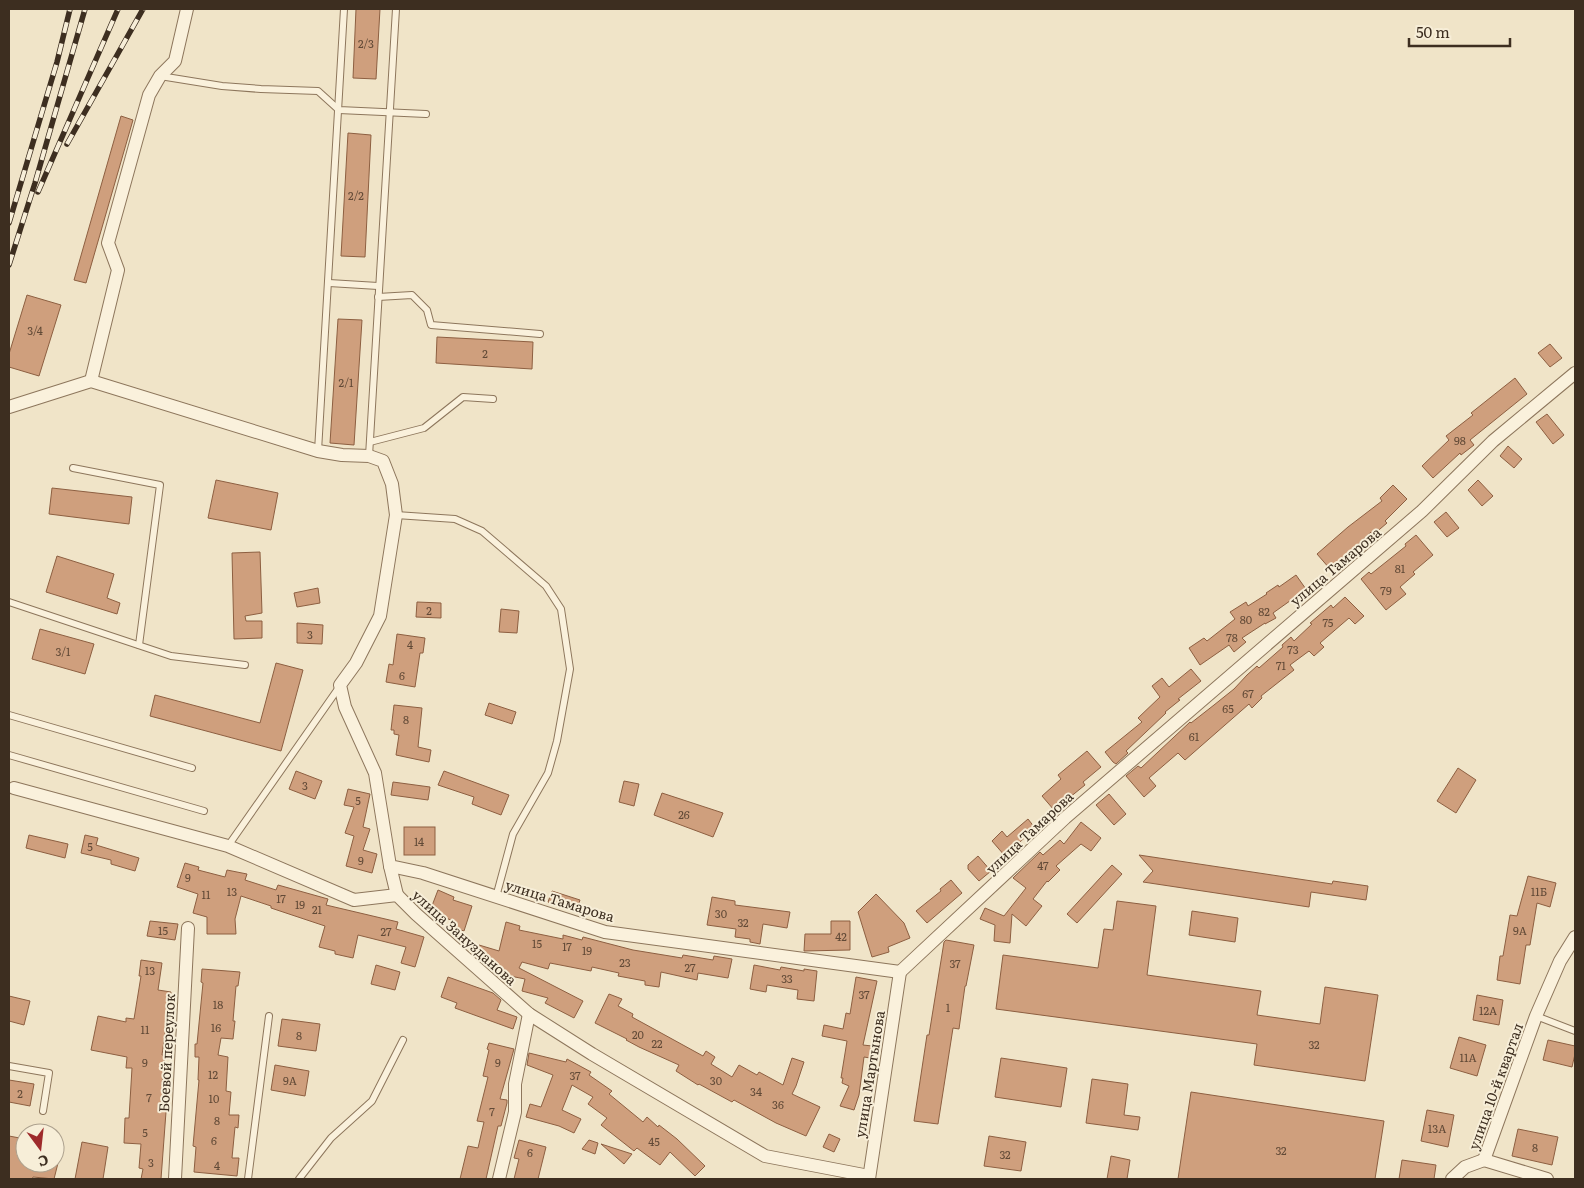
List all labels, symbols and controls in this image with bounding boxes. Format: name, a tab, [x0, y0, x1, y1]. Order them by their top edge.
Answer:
scale bar	[1409, 15, 1510, 47]
text: 50 m	[1416, 20, 1450, 43]
house number: 2/3	[358, 35, 374, 51]
house number: 2/2	[348, 187, 364, 203]
house number: 3/4	[27, 322, 43, 338]
house number: 2	[482, 345, 488, 361]
house number: 2/1	[339, 374, 354, 390]
house number: 98	[1454, 432, 1466, 448]
street label: улица Тамарова	[1285, 522, 1385, 610]
house number: 81	[1395, 560, 1406, 576]
house number: 79	[1380, 582, 1392, 598]
house number: 2	[426, 602, 432, 618]
house number: 82	[1258, 603, 1270, 619]
house number: 80	[1240, 611, 1252, 627]
house number: 75	[1323, 614, 1334, 630]
house number: 3	[307, 626, 313, 642]
house number: 78	[1226, 629, 1238, 645]
house number: 4	[407, 636, 413, 652]
house number: 73	[1287, 641, 1299, 657]
house number: 3/1	[56, 643, 71, 659]
house number: 71	[1276, 657, 1287, 673]
house number: 6	[399, 667, 405, 683]
house number: 67	[1242, 685, 1254, 701]
house number: 65	[1222, 700, 1234, 716]
house number: 8	[403, 711, 409, 727]
house number: 61	[1189, 728, 1200, 744]
house number: 3	[302, 777, 308, 793]
street label: улица Тамарова	[981, 786, 1078, 878]
house number: 5	[355, 792, 361, 808]
house number: 26	[678, 806, 690, 822]
house number: 14	[414, 833, 424, 849]
house number: 5	[87, 838, 93, 854]
house number: 9	[358, 852, 364, 868]
house number: 47	[1037, 857, 1049, 873]
house number: 9	[185, 869, 191, 885]
street label: улица Тамарова	[503, 874, 617, 926]
house number: 13	[227, 883, 237, 899]
house number: 11Б	[1531, 883, 1547, 899]
street label: улица Занузданова	[408, 885, 522, 990]
house number: 11	[202, 886, 211, 902]
house number: 17	[276, 890, 286, 906]
house number: 19	[295, 896, 305, 912]
house number: 21	[312, 901, 323, 917]
house number: 30	[715, 905, 727, 921]
house number: 32	[737, 914, 749, 930]
house number: 15	[158, 922, 168, 938]
house number: 9А	[1513, 922, 1527, 938]
house number: 27	[380, 923, 392, 939]
house number: 42	[835, 928, 847, 944]
house number: 15	[532, 935, 542, 951]
house number: 17	[562, 938, 572, 954]
house number: 19	[582, 942, 592, 958]
house number: 23	[619, 954, 631, 970]
house number: 37	[949, 955, 961, 971]
house number: 27	[684, 959, 696, 975]
house number: 13	[145, 962, 155, 978]
house number: 33	[781, 970, 793, 986]
house number: 37	[858, 986, 870, 1002]
street label: Боевой переулок	[153, 993, 179, 1113]
house number: 18	[213, 996, 223, 1012]
house number: 1	[946, 999, 951, 1015]
house number: 12А	[1479, 1002, 1497, 1018]
street label: улица Мартынова	[849, 1008, 889, 1139]
house number: 16	[211, 1019, 221, 1035]
street label: улица 10-й квартал	[1463, 1019, 1527, 1152]
house number: 11	[141, 1021, 150, 1037]
house number: 20	[632, 1026, 644, 1042]
house number: 8	[296, 1027, 302, 1043]
house number: 22	[651, 1035, 663, 1051]
house number: 32	[1308, 1036, 1320, 1052]
house number: 11А	[1459, 1049, 1477, 1065]
house number: 9	[142, 1054, 148, 1070]
house number: 9	[495, 1054, 501, 1070]
house number: 12	[208, 1066, 218, 1082]
house number: 37	[569, 1067, 581, 1083]
house number: 9А	[283, 1072, 297, 1088]
house number: 30	[710, 1072, 722, 1088]
house number: 34	[750, 1083, 762, 1099]
house number: 2	[17, 1085, 23, 1101]
house number: 7	[146, 1089, 152, 1105]
house number: 10	[209, 1090, 219, 1106]
house number: 36	[772, 1096, 784, 1112]
house number: 7	[489, 1103, 495, 1119]
house number: 8	[214, 1112, 220, 1128]
house number: 13А	[1428, 1120, 1446, 1136]
north arrow	[15, 1123, 65, 1173]
house number: 5	[142, 1124, 148, 1140]
house number: 6	[211, 1132, 217, 1148]
house number: 45	[648, 1133, 660, 1149]
house number: 8	[1532, 1139, 1538, 1155]
house number: 32	[1275, 1142, 1287, 1158]
house number: 6	[527, 1144, 533, 1160]
house number: 32	[999, 1146, 1011, 1162]
text: С	[36, 1151, 51, 1172]
house number: 3	[148, 1154, 154, 1170]
house number: 4	[214, 1157, 220, 1173]

